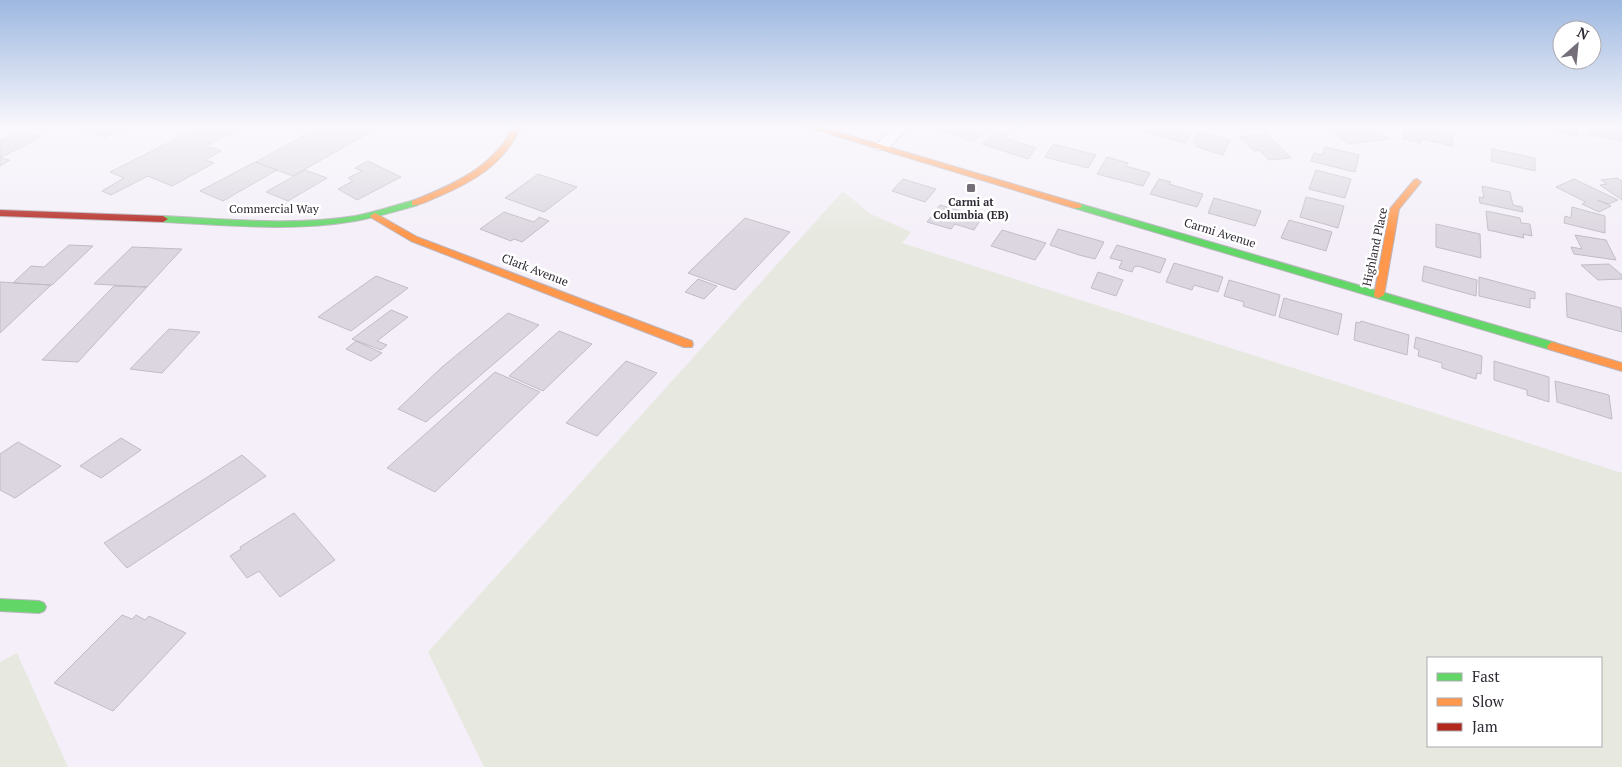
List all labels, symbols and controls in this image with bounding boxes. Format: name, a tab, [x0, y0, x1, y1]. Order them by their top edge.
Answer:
north arrow	[1552, 20, 1602, 70]
text: N	[1574, 22, 1593, 44]
marker: Carmi at Columbia (EB)	[965, 182, 977, 194]
place label: Carmi at Columbia (EB)	[933, 195, 1009, 222]
street label: Commercial Way	[229, 201, 320, 216]
street label: Highland Place	[1359, 206, 1390, 288]
street label: Carmi Avenue	[1182, 214, 1258, 251]
street label: Clark Avenue	[500, 250, 571, 289]
legend	[1427, 657, 1602, 747]
text: Fast	[1472, 666, 1500, 686]
text: Slow	[1472, 691, 1505, 711]
text: Jam	[1472, 716, 1498, 736]

